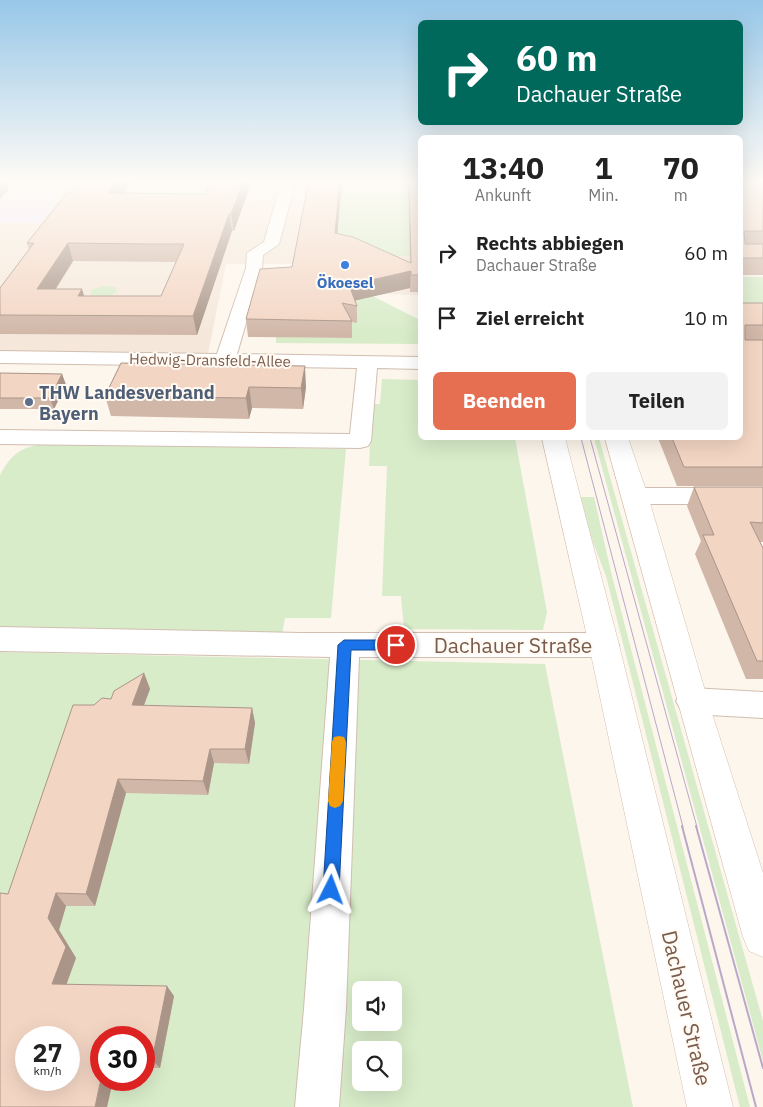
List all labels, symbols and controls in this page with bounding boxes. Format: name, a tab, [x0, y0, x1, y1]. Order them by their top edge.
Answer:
text: 60 m	[516, 35, 598, 81]
icon: right	[433, 40, 498, 105]
text: Dachauer Straße	[516, 79, 682, 108]
text: 13:40	[462, 148, 544, 187]
text: 1	[594, 148, 612, 187]
text: 70	[663, 148, 699, 187]
text: Ankunft	[475, 185, 531, 205]
text: Min.	[588, 185, 619, 205]
text: m	[674, 185, 688, 205]
text: Rechts abbiegen	[476, 231, 624, 255]
icon: right	[433, 239, 461, 267]
text: 60 m	[684, 241, 728, 265]
text: Dachauer Straße	[476, 255, 597, 275]
marker: Ökoesel	[339, 259, 351, 271]
place label: Ökoesel	[317, 273, 374, 292]
icon: arrive	[433, 304, 461, 332]
text: Ziel erreicht	[476, 306, 584, 330]
text: 10 m	[684, 306, 728, 330]
street label: Hedwig-Dransfeld-Allee	[129, 349, 291, 371]
button: Beenden	[433, 372, 576, 430]
button: Teilen	[586, 372, 728, 430]
place label: THW Landesverband Bayern	[39, 381, 215, 425]
marker: THW Landesverband Bayern	[23, 396, 35, 408]
pin	[375, 624, 417, 666]
icon: arrive	[382, 631, 410, 659]
street label: Dachauer Straße	[434, 631, 592, 659]
position arrow	[304, 863, 356, 915]
street label: Dachauer Straße	[656, 928, 718, 1088]
map controls	[352, 981, 402, 1091]
button: sound	[352, 981, 402, 1031]
speed limit sign: 30	[90, 1026, 155, 1091]
text: 27	[32, 1036, 63, 1069]
button: search	[352, 1041, 402, 1091]
text: km/h	[33, 1063, 62, 1078]

